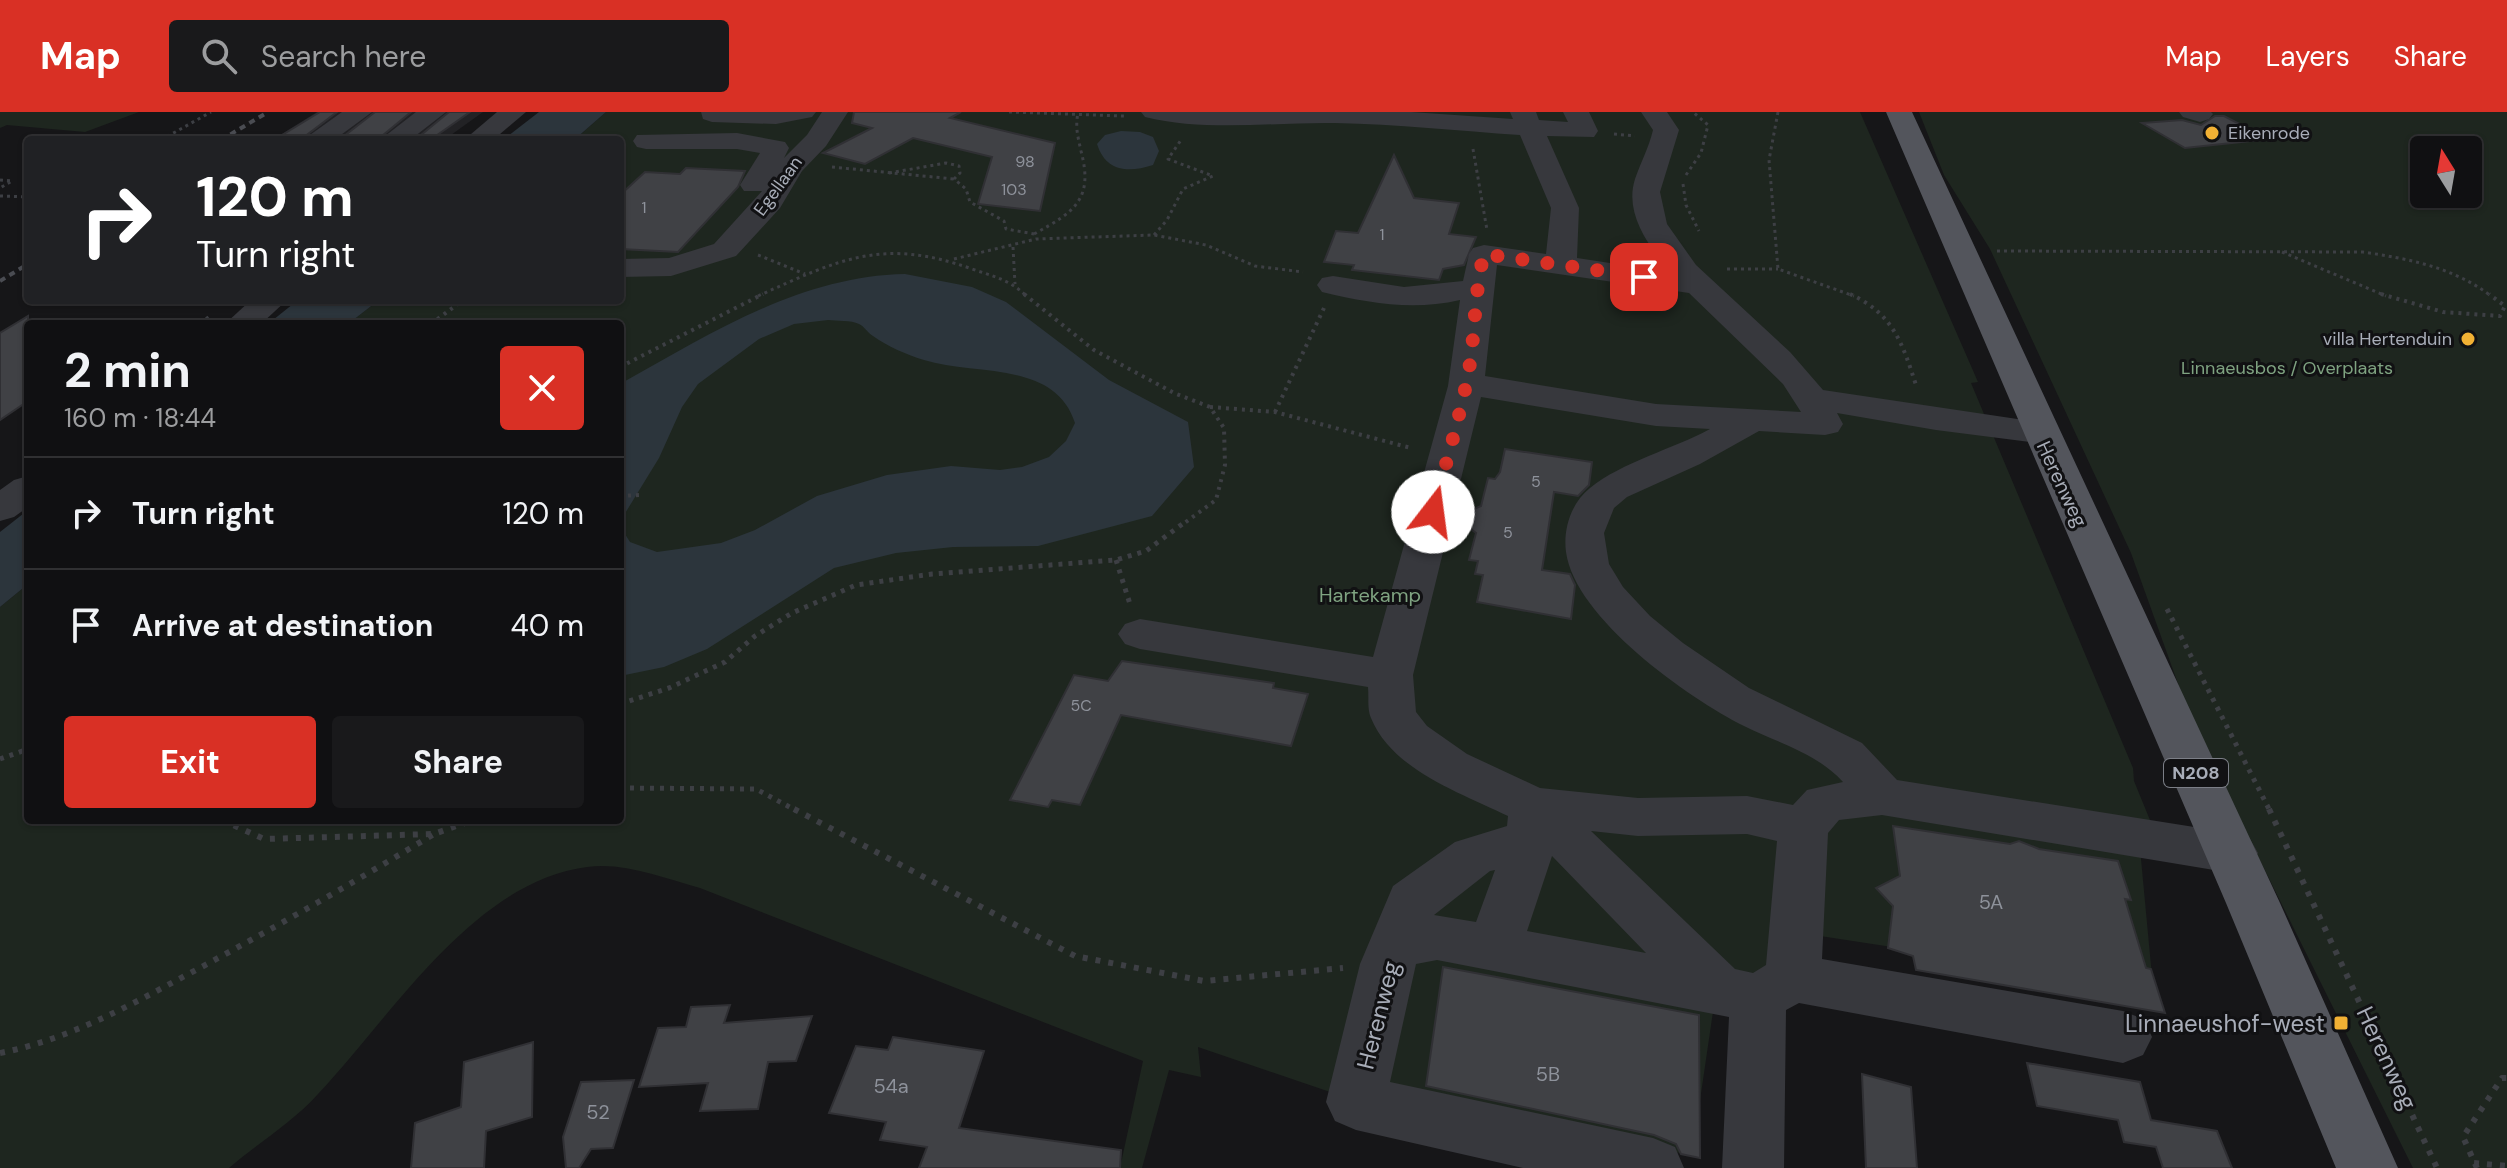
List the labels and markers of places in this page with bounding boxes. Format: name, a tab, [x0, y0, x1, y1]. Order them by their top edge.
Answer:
place label: Eikenrode	[2228, 121, 2310, 145]
marker: Eikenrode	[2203, 124, 2221, 142]
pin	[1610, 243, 1678, 311]
place label: villa Hertenduin	[2323, 327, 2452, 351]
marker: villa Hertenduin	[2459, 330, 2477, 348]
place label: Linnaeushof-west	[2125, 1008, 2325, 1039]
marker: Linnaeushof-west	[2332, 1014, 2350, 1032]

